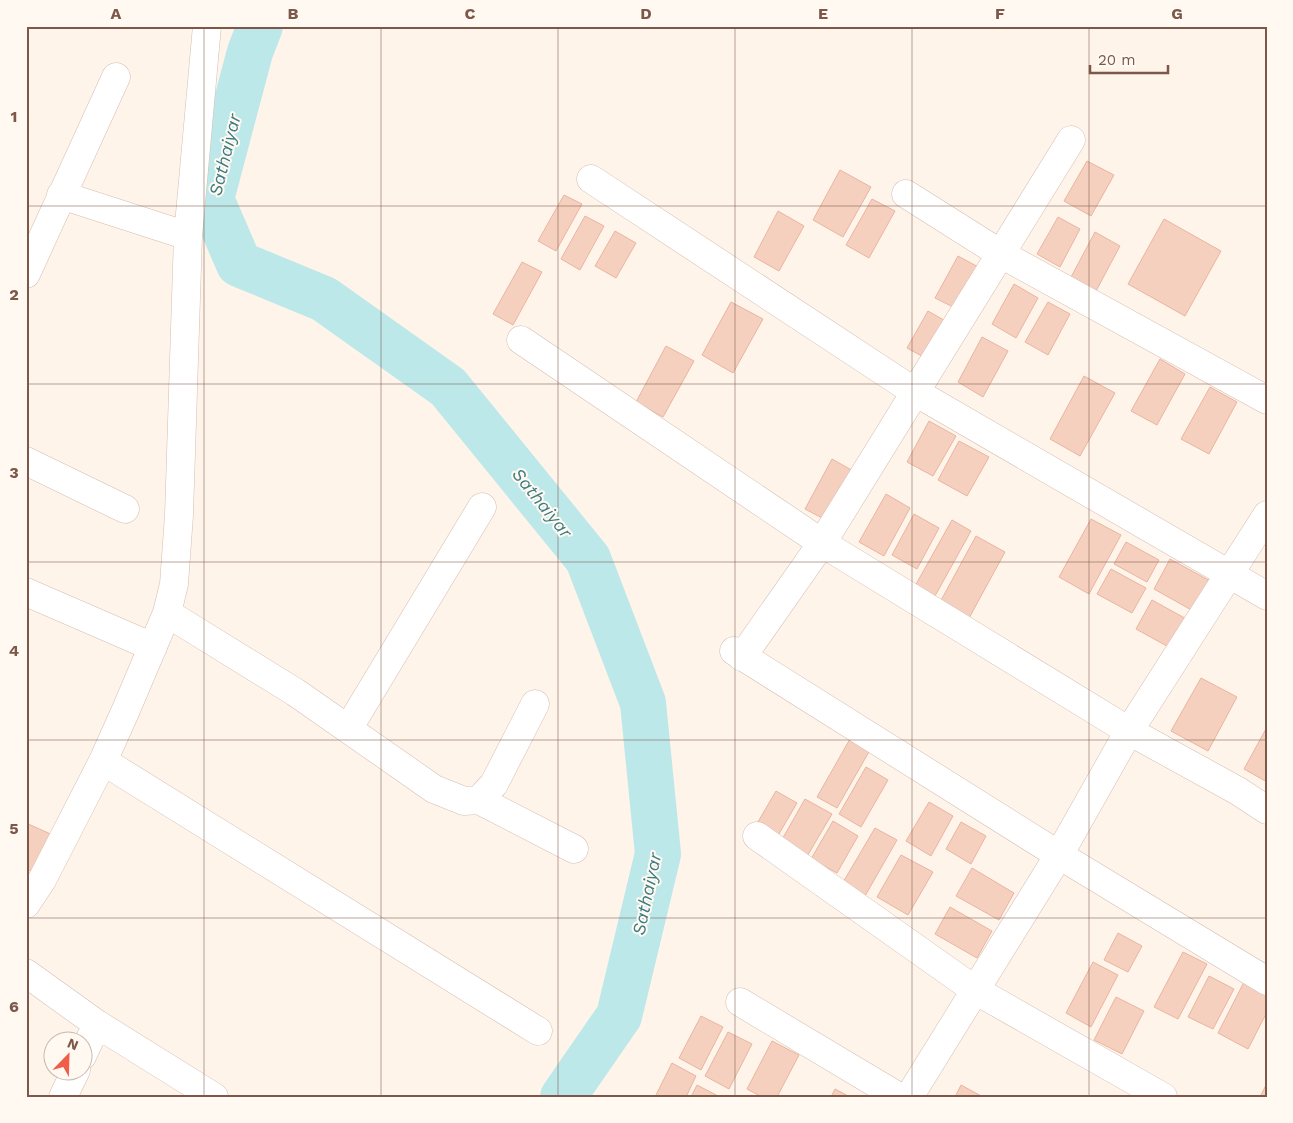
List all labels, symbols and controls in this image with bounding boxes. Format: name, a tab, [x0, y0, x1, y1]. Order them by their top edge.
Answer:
text: A	[111, 4, 122, 23]
text: B	[288, 4, 299, 23]
text: C	[465, 4, 476, 23]
text: D	[640, 4, 652, 23]
text: E	[818, 4, 828, 23]
text: F	[995, 4, 1005, 23]
text: G	[1171, 4, 1183, 23]
scale bar	[1090, 42, 1168, 74]
text: 20 m	[1098, 51, 1136, 69]
text: 1	[11, 107, 17, 126]
water label: Sathaiyar	[204, 111, 245, 198]
text: 2	[9, 285, 19, 304]
text: 3	[9, 463, 19, 482]
water label: Sathaiyar	[508, 464, 578, 543]
text: 4	[9, 641, 19, 660]
text: 5	[9, 819, 19, 838]
water label: Sathaiyar	[628, 850, 666, 937]
text: 6	[9, 997, 19, 1016]
north arrow	[42, 1030, 92, 1080]
text: N	[65, 1035, 81, 1053]

